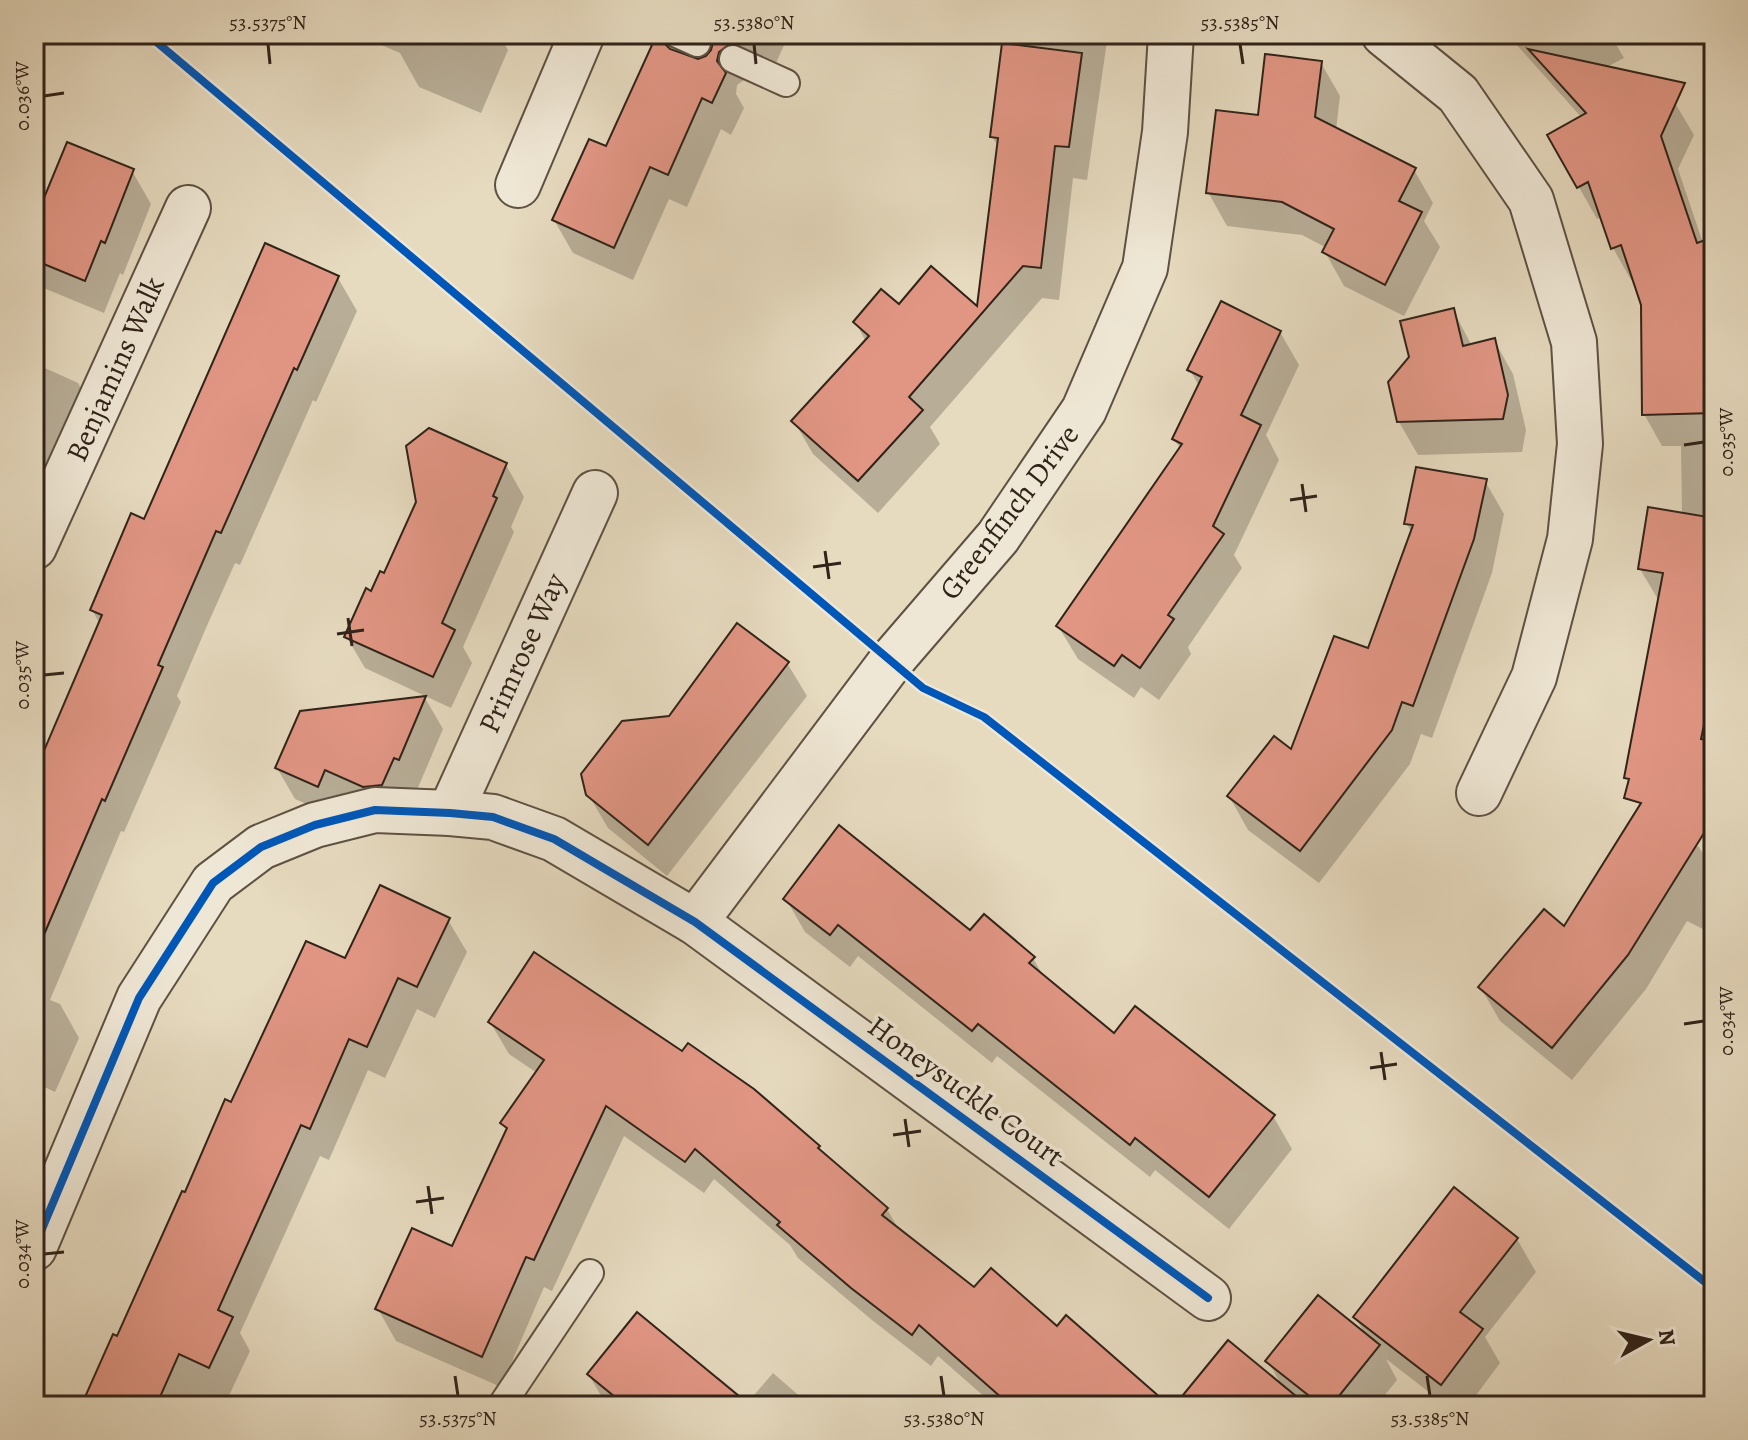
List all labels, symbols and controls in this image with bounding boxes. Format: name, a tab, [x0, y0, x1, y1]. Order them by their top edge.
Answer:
text: 53.5375°N	[229, 9, 307, 36]
text: 53.5380°N	[714, 9, 794, 36]
text: 53.5385°N	[1201, 9, 1279, 36]
text: 0.036°W	[9, 61, 36, 131]
street label: Benjamins Walk	[56, 270, 174, 468]
text: 0.035°W	[1713, 407, 1740, 477]
street label: Greenfinch Drive	[930, 416, 1088, 608]
street label: Primrose Way	[469, 566, 575, 739]
text: 0.035°W	[9, 640, 36, 710]
text: 0.034°W	[1713, 986, 1740, 1056]
street label: Honeysuckle Court	[860, 1006, 1072, 1176]
text: 0.034°W	[9, 1219, 36, 1289]
north arrow	[1608, 1300, 1688, 1380]
text: N	[1651, 1327, 1683, 1347]
text: 53.5375°N	[419, 1405, 497, 1432]
text: 53.5380°N	[904, 1405, 984, 1432]
text: 53.5385°N	[1391, 1405, 1469, 1432]

